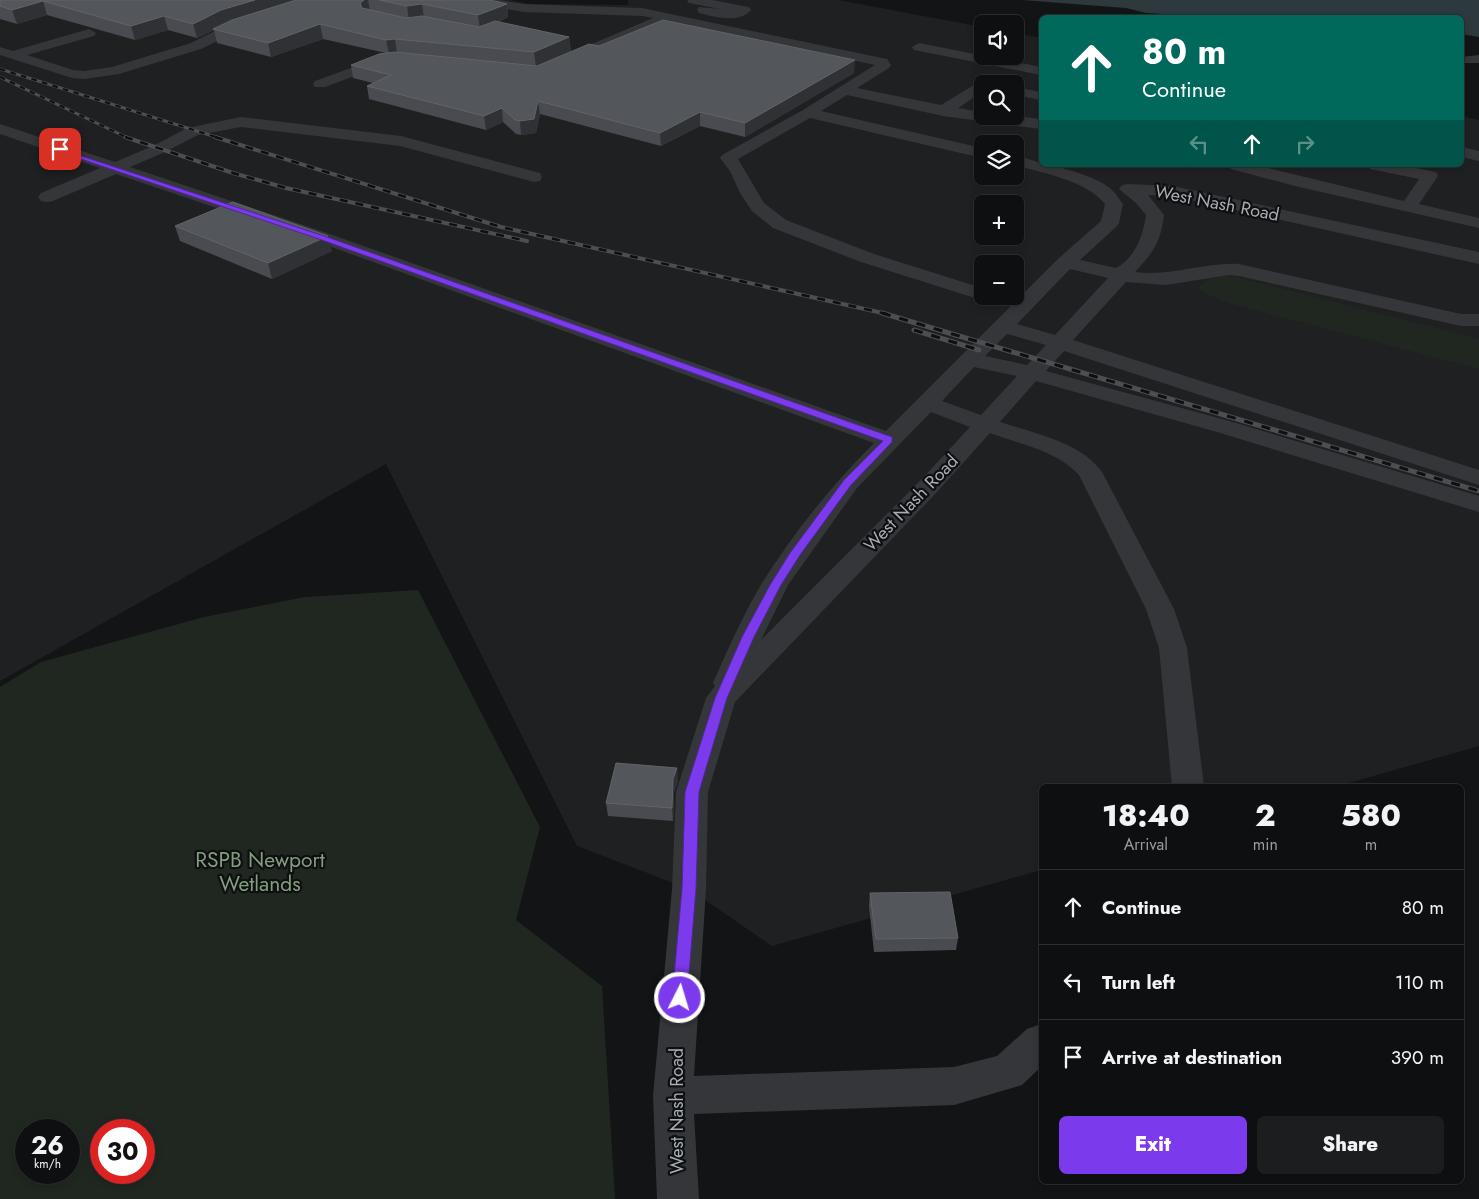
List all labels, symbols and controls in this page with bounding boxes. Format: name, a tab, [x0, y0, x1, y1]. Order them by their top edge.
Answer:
map controls	[974, 15, 1024, 305]
button: sound	[974, 15, 1024, 65]
text: 80 m	[1142, 27, 1226, 77]
icon: ahead	[1059, 35, 1124, 100]
text: Continue	[1142, 73, 1226, 105]
button: search	[974, 75, 1024, 125]
pin	[39, 128, 81, 170]
icon: left	[1185, 130, 1213, 158]
icon: ahead	[1238, 130, 1266, 158]
icon: right	[1291, 130, 1319, 158]
icon: arrive	[46, 135, 74, 163]
button: layers	[974, 135, 1024, 185]
street label: West Nash Road	[1153, 178, 1281, 228]
button: +	[974, 195, 1024, 245]
button: −	[974, 255, 1024, 305]
street label: West Nash Road	[858, 449, 964, 557]
text: 18:40	[1102, 794, 1190, 837]
text: 2	[1255, 794, 1276, 837]
text: 580	[1341, 794, 1401, 837]
text: Arrival	[1124, 833, 1168, 856]
text: min	[1253, 833, 1278, 856]
text: m	[1365, 833, 1377, 856]
park label: RSPB Newport Wetlands	[195, 845, 325, 899]
icon: ahead	[1059, 893, 1087, 921]
text: Continue	[1102, 894, 1181, 921]
text: 80 m	[1402, 894, 1444, 921]
icon: left	[1059, 968, 1087, 996]
text: Turn left	[1102, 969, 1175, 996]
text: 110 m	[1395, 969, 1444, 996]
position arrow	[653, 971, 705, 1023]
icon: arrive	[1059, 1043, 1087, 1071]
text: Arrive at destination	[1102, 1044, 1282, 1071]
text: 390 m	[1391, 1044, 1444, 1071]
street label: West Nash Road	[664, 1048, 690, 1174]
button: Exit	[1059, 1116, 1247, 1174]
button: Share	[1257, 1116, 1444, 1174]
speed limit sign: 30	[90, 1119, 155, 1184]
text: 26	[31, 1127, 64, 1163]
text: km/h	[34, 1155, 61, 1173]

